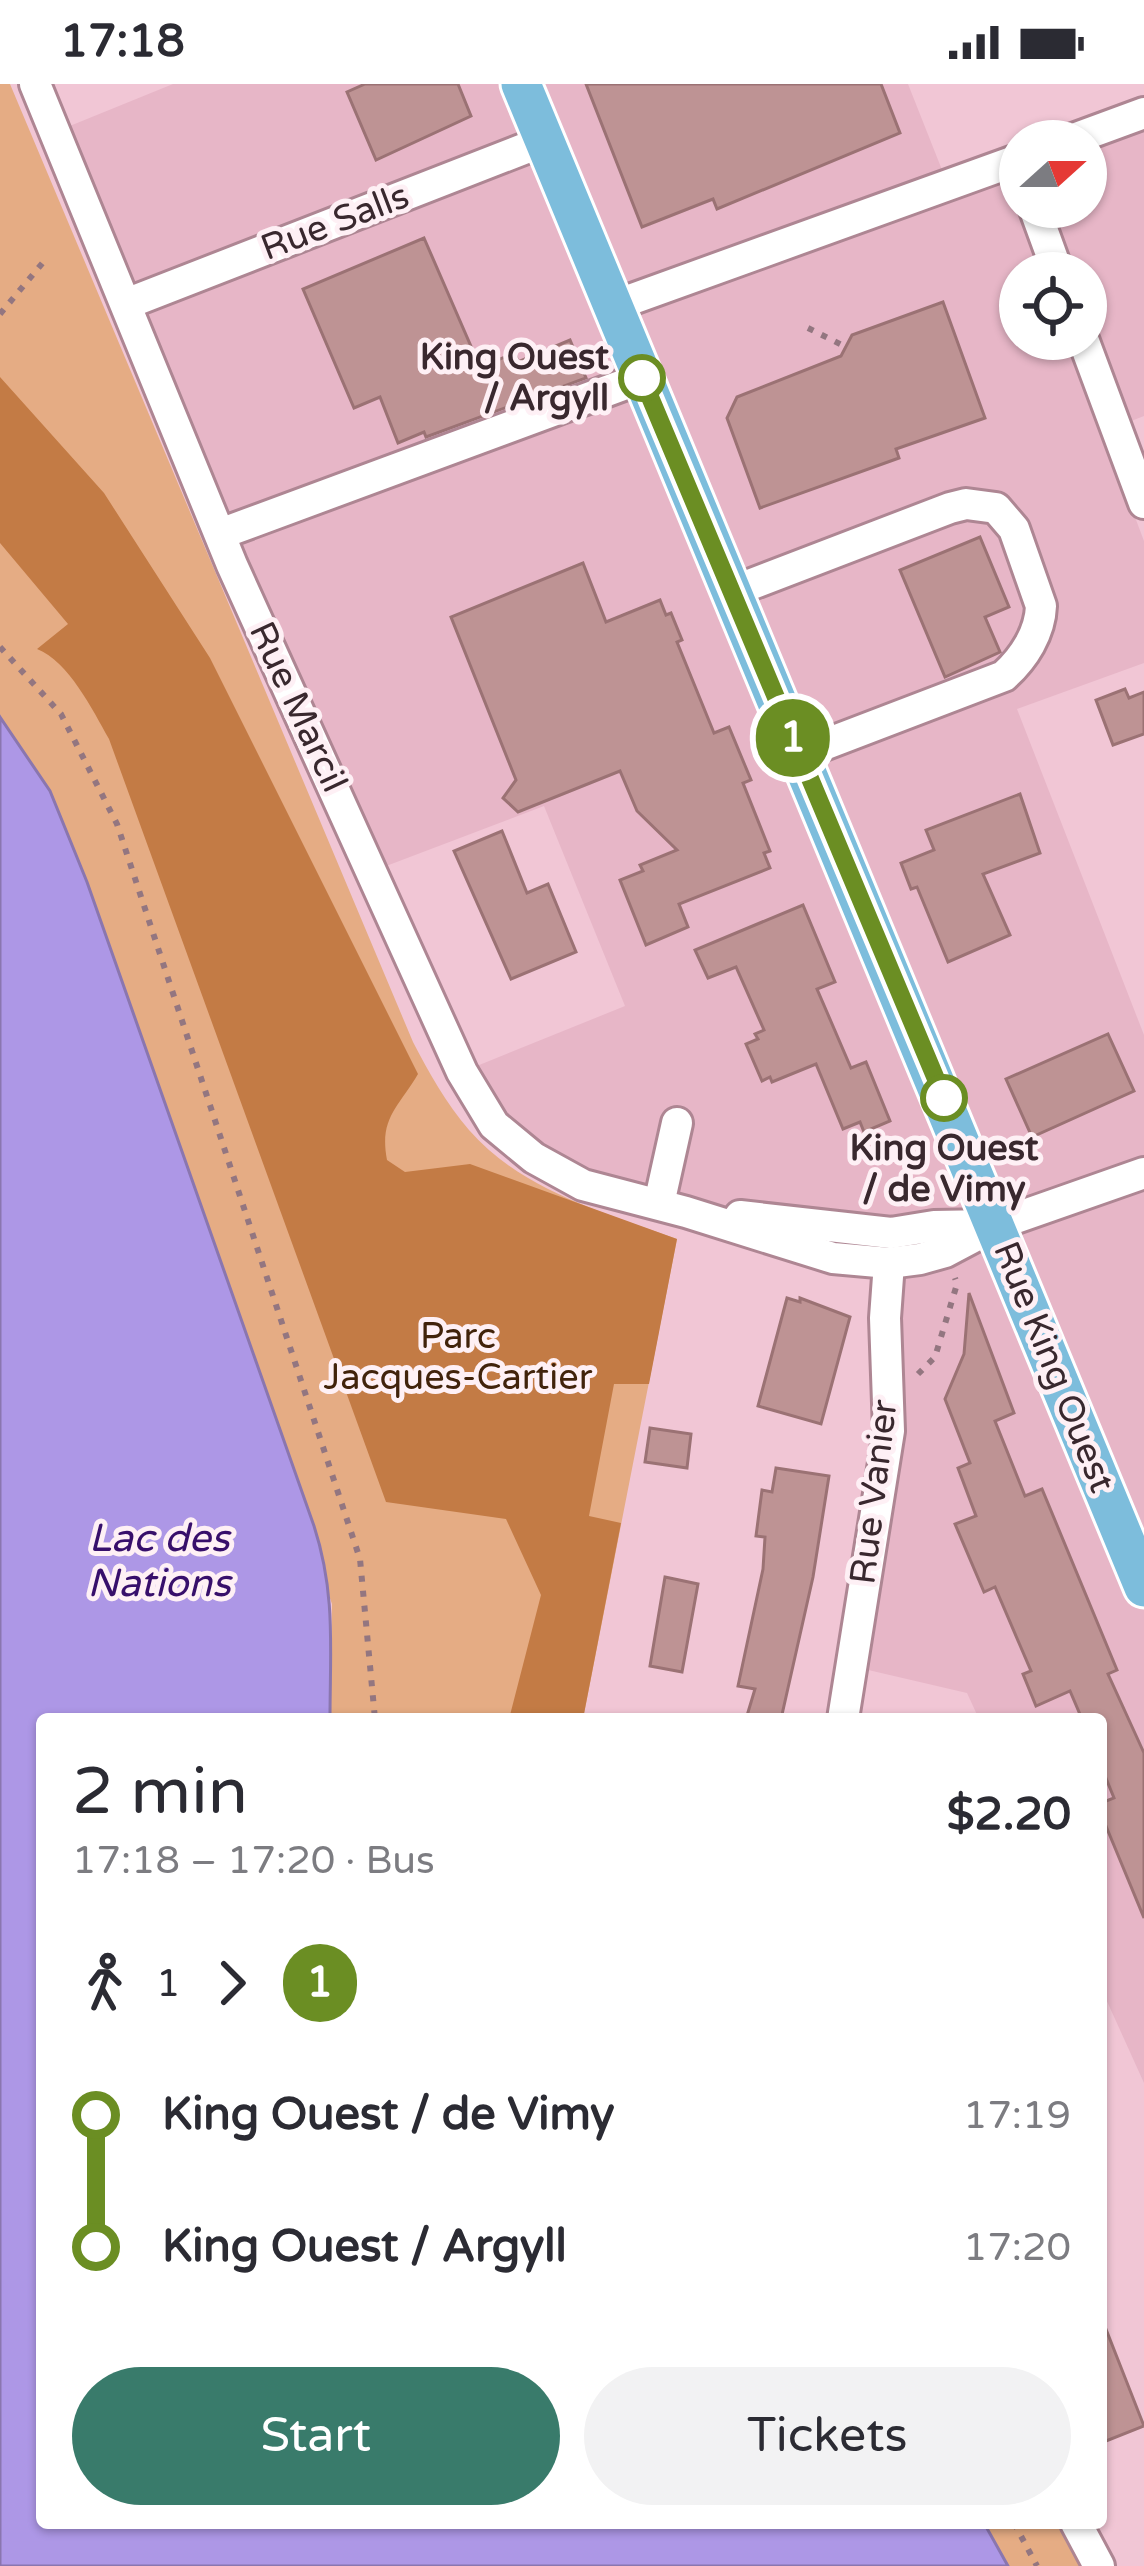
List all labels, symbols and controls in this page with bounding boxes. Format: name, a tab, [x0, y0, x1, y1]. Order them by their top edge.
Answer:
text: 17:18	[60, 15, 185, 69]
north arrow	[999, 120, 1107, 228]
map controls	[999, 120, 1107, 360]
street label: Rue Salls	[255, 174, 415, 270]
button: locate	[999, 252, 1107, 360]
place label: King Ouest / Argyll	[420, 336, 609, 420]
marker: King Ouest / Argyll	[620, 356, 664, 400]
street label: Rue Marcil	[240, 615, 356, 799]
line badge: 1	[754, 699, 832, 777]
text: 1	[780, 712, 806, 763]
marker: King Ouest / de Vimy	[922, 1076, 966, 1120]
place label: King Ouest / de Vimy	[849, 1127, 1039, 1211]
street label: Rue King Ouest	[984, 1235, 1124, 1499]
park label: Parc Jacques-Cartier	[324, 1315, 593, 1399]
street label: Rue Vanier	[841, 1397, 907, 1587]
water label: Lac des Nations	[87, 1515, 233, 1607]
text: 2 min	[72, 1752, 248, 1832]
text: $2.20	[947, 1788, 1071, 1842]
text: 17:18 – 17:20 · Bus	[72, 1837, 435, 1884]
icon: walk	[72, 1950, 138, 2016]
icon: forward	[199, 1950, 265, 2016]
text: 1	[307, 1957, 333, 2008]
text: 1	[156, 1960, 181, 2007]
text: King Ouest / de Vimy	[162, 2088, 614, 2142]
text: 17:19	[963, 2092, 1071, 2139]
text: King Ouest / Argyll	[162, 2220, 567, 2274]
text: 17:20	[963, 2224, 1071, 2271]
button: Start	[72, 2367, 560, 2505]
button: Tickets	[584, 2367, 1071, 2505]

